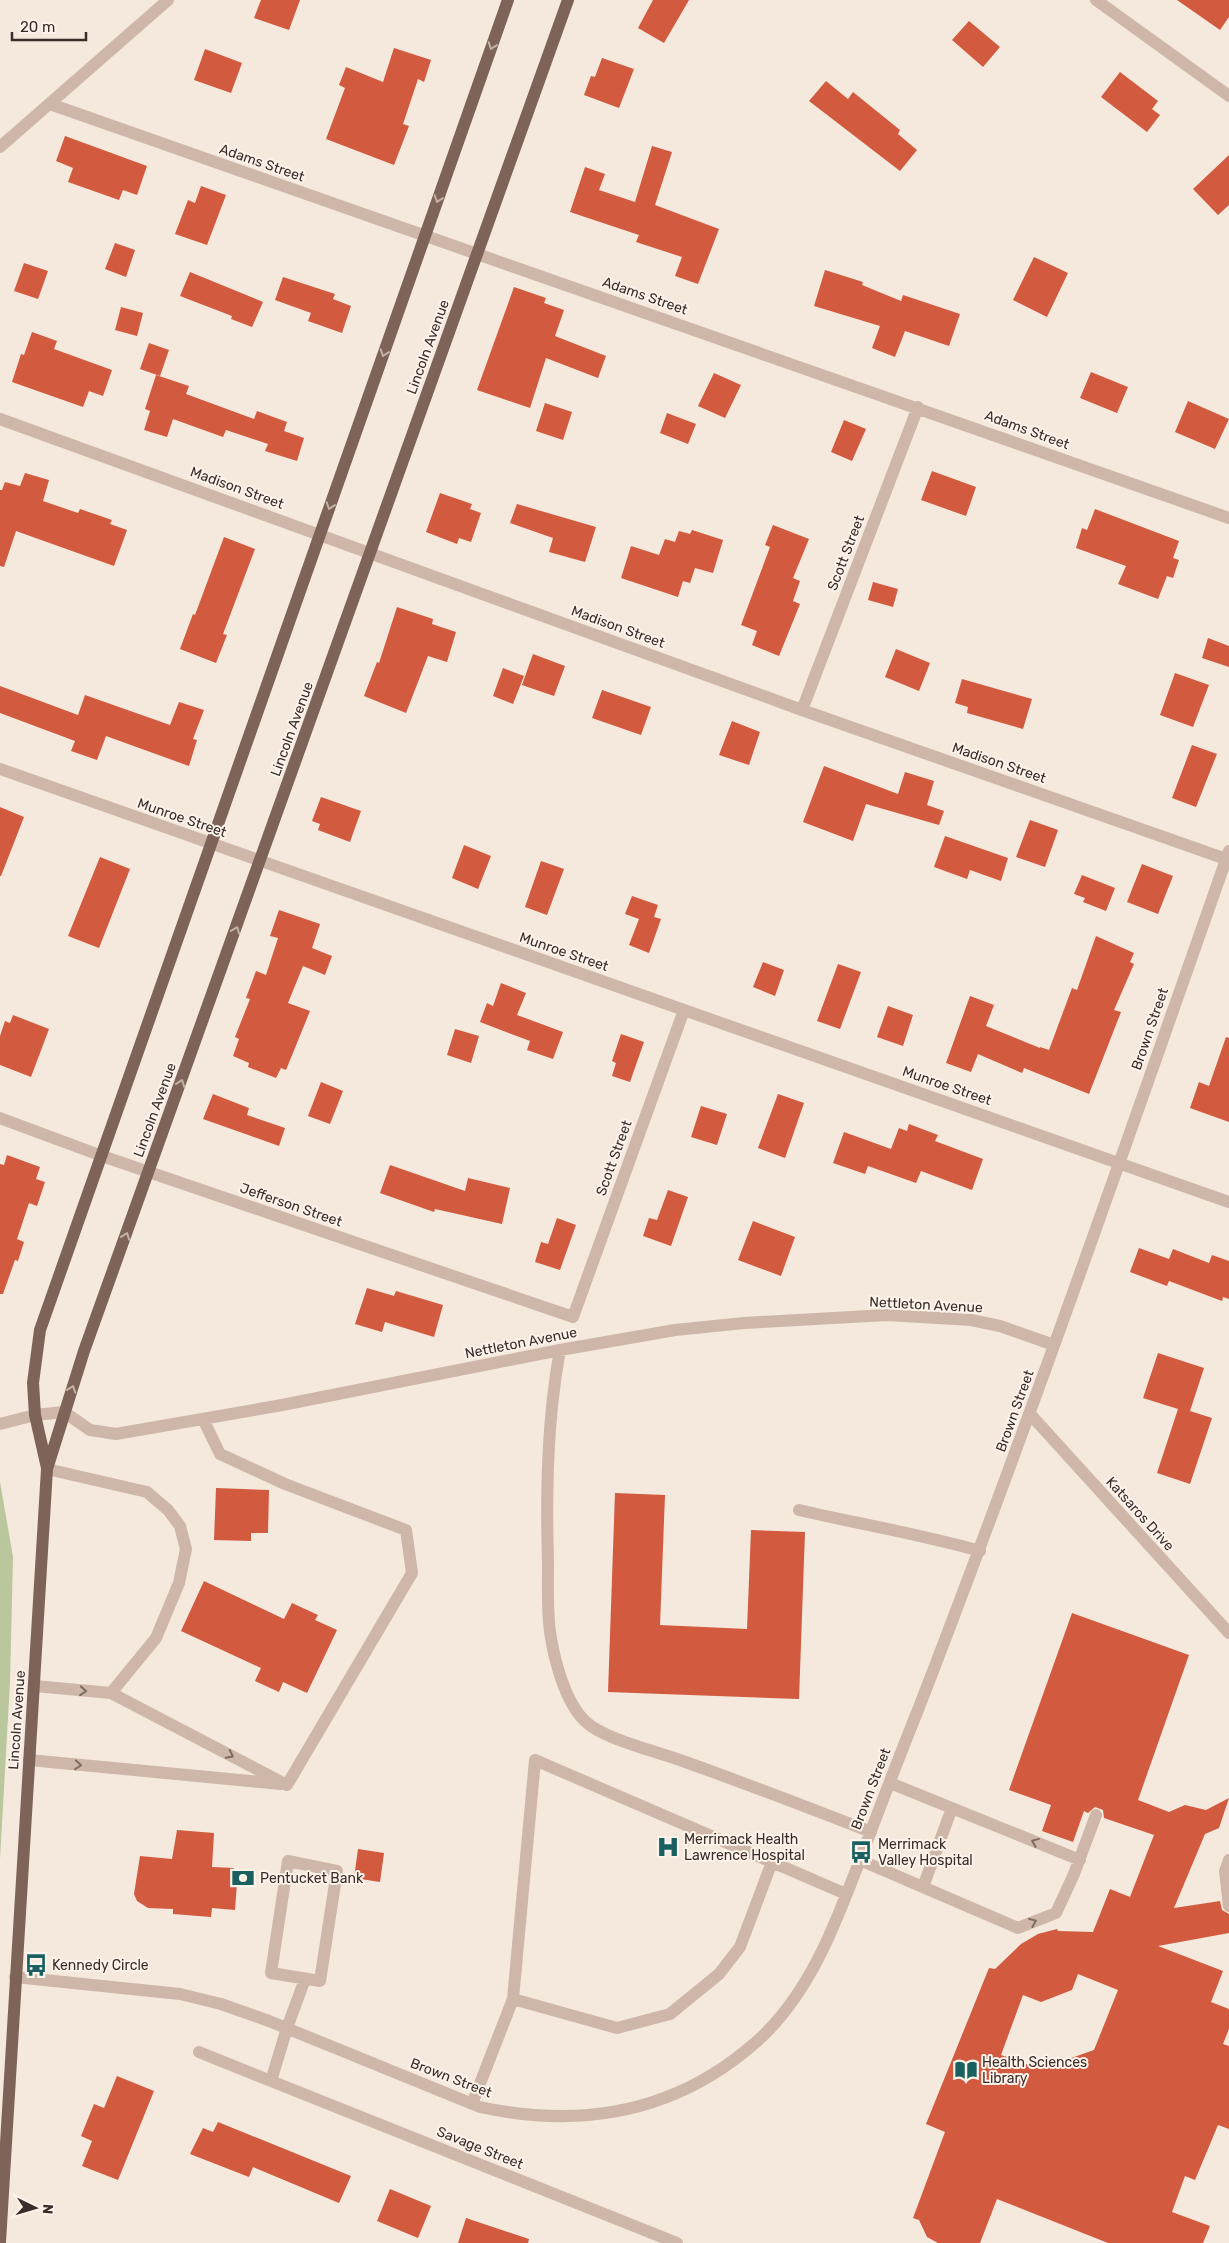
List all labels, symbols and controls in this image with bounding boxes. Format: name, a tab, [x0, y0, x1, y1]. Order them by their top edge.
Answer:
scale bar	[12, 10, 86, 42]
text: 20 m	[20, 18, 55, 36]
one-way arrow	[488, 41, 498, 50]
street label: Adams Street	[217, 141, 307, 186]
one-way arrow	[434, 194, 444, 203]
street label: Adams Street	[600, 274, 690, 319]
street label: Lincoln Avenue	[403, 297, 453, 397]
one-way arrow	[380, 348, 390, 356]
street label: Adams Street	[982, 407, 1072, 453]
street label: Madison Street	[188, 463, 286, 513]
one-way arrow	[326, 501, 336, 510]
street label: Scott Street	[824, 512, 868, 593]
street label: Madison Street	[569, 602, 667, 652]
street label: Lincoln Avenue	[267, 679, 317, 779]
street label: Madison Street	[950, 739, 1049, 787]
street label: Munroe Street	[135, 795, 229, 841]
one-way arrow	[230, 926, 240, 935]
street label: Munroe Street	[517, 929, 611, 975]
street label: Brown Street	[1128, 985, 1172, 1072]
street label: Lincoln Avenue	[130, 1060, 180, 1160]
street label: Munroe Street	[900, 1063, 994, 1109]
one-way arrow	[175, 1079, 185, 1088]
street label: Scott Street	[592, 1117, 636, 1198]
street label: Jefferson Street	[238, 1180, 345, 1231]
one-way arrow	[120, 1232, 130, 1240]
street label: Nettleton Avenue	[869, 1294, 983, 1316]
street label: Nettleton Avenue	[464, 1324, 579, 1362]
street label: Brown Street	[992, 1367, 1038, 1454]
one-way arrow	[66, 1385, 76, 1394]
street label: Katsaros Drive	[1102, 1473, 1178, 1555]
street label: Lincoln Avenue	[5, 1670, 29, 1770]
one-way arrow	[79, 1685, 87, 1696]
street label: Brown Street	[848, 1745, 895, 1832]
one-way arrow	[225, 1749, 234, 1759]
one-way arrow	[74, 1759, 82, 1770]
place label: Merrimack Health Lawrence Hospital	[684, 1831, 805, 1864]
hospital icon: Merrimack Health Lawrence Hospital	[655, 1834, 681, 1860]
place label: Merrimack Valley Hospital	[878, 1836, 973, 1869]
one-way arrow	[1031, 1837, 1039, 1847]
bus stop icon: Merrimack Valley Hospital	[848, 1839, 874, 1865]
bank icon: Pentucket Bank	[230, 1865, 256, 1891]
place label: Pentucket Bank	[260, 1870, 364, 1887]
one-way arrow	[1028, 1917, 1037, 1928]
bus stop icon: Kennedy Circle	[23, 1952, 49, 1978]
place label: Kennedy Circle	[52, 1957, 149, 1974]
place label: Health Sciences Library	[982, 2054, 1087, 2087]
street label: Brown Street	[408, 2055, 495, 2102]
library icon: Health Sciences Library	[953, 2057, 979, 2083]
street label: Savage Street	[434, 2123, 526, 2173]
north arrow	[10, 2183, 60, 2233]
text: N	[39, 2203, 56, 2215]

